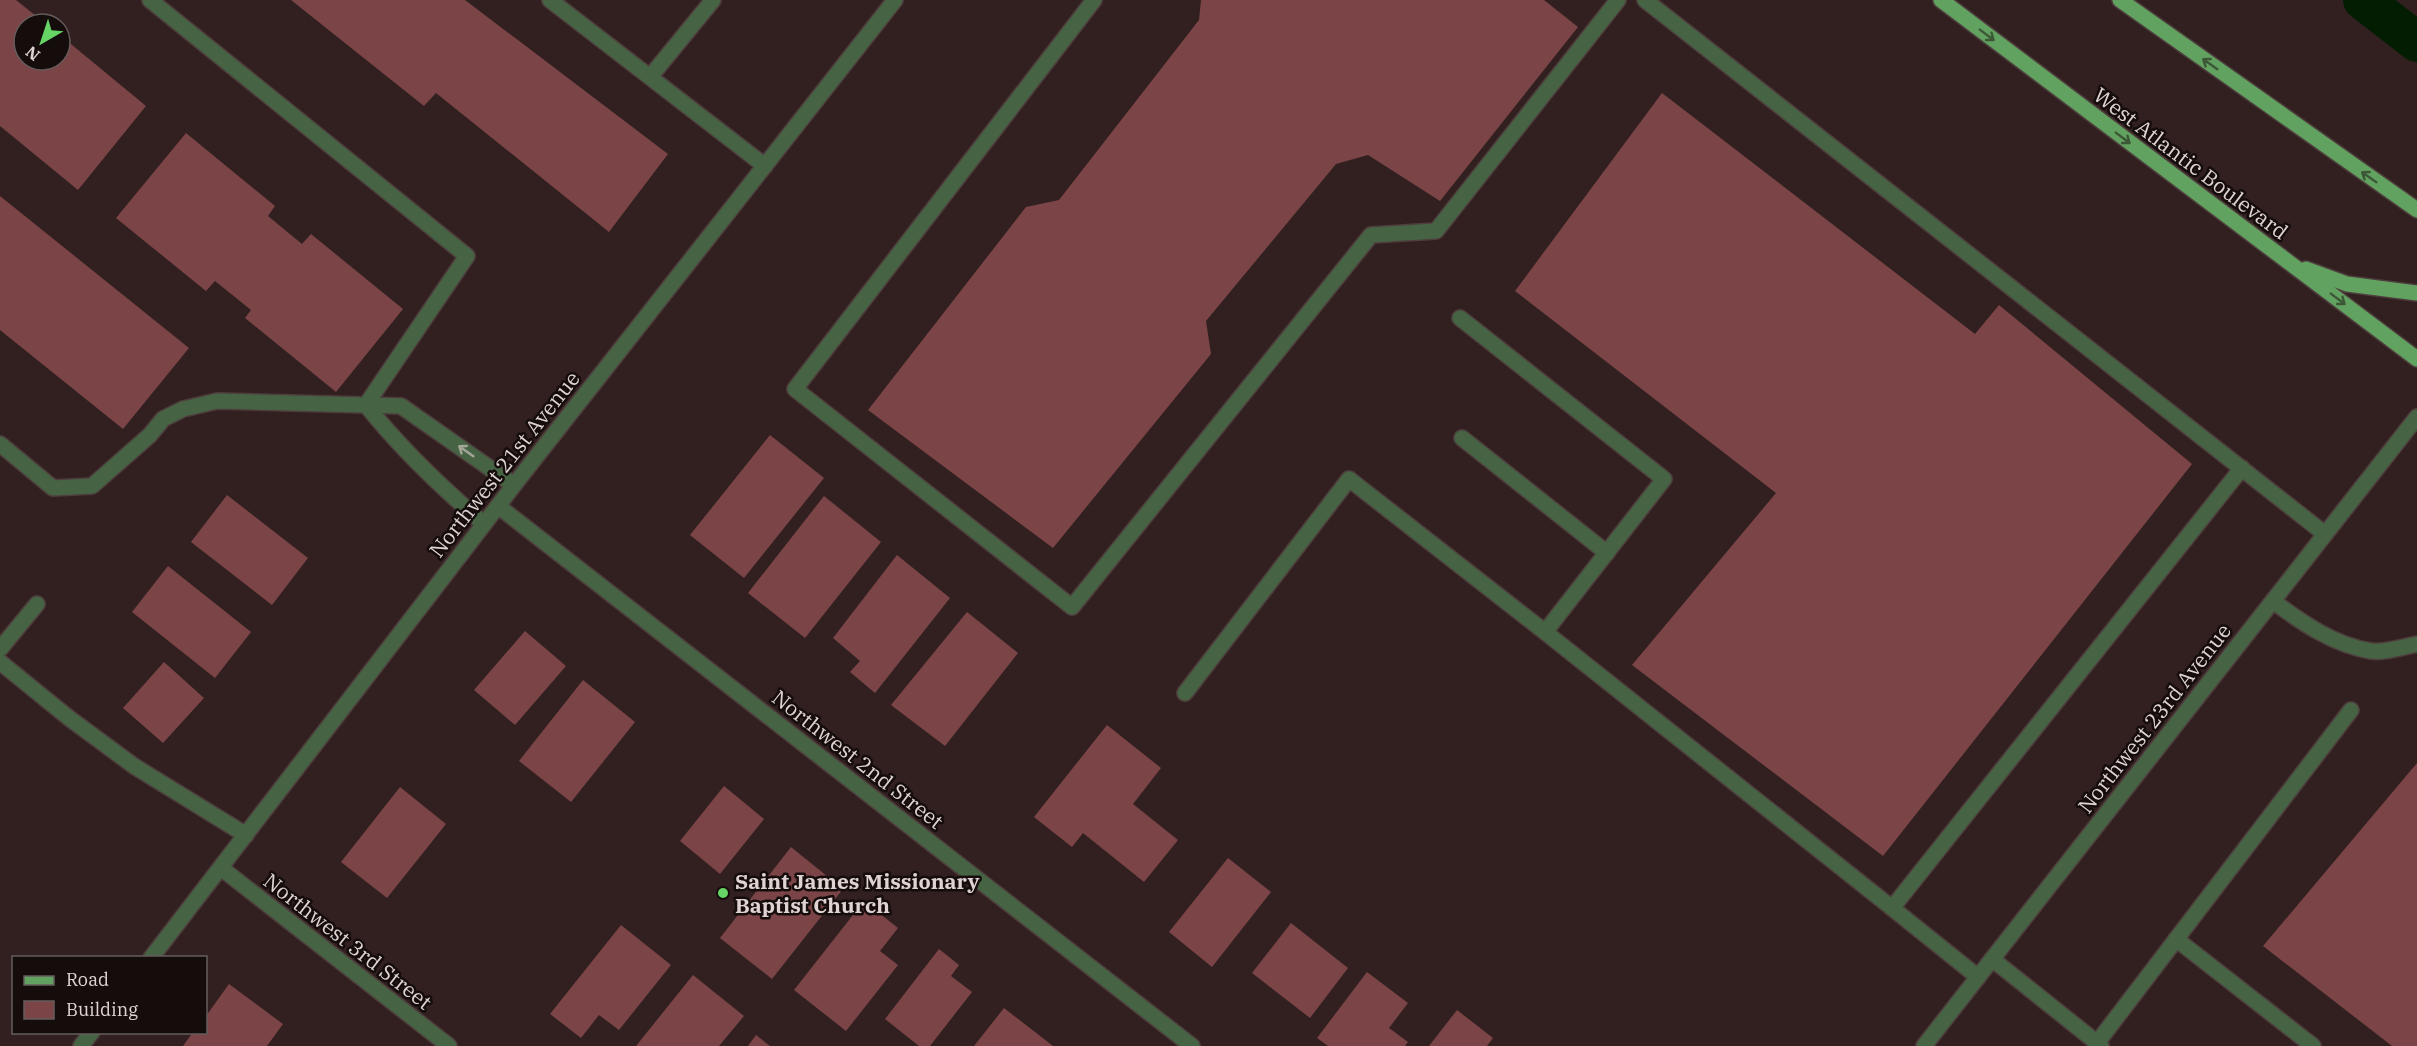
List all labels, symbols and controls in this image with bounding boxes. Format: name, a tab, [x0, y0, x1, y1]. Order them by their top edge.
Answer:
north arrow	[12, 12, 72, 72]
one-way arrow	[1979, 29, 1995, 42]
text: N	[21, 42, 44, 65]
one-way arrow	[2202, 58, 2219, 70]
street label: West Atlantic Boulevard	[2088, 81, 2294, 245]
one-way arrow	[2115, 132, 2131, 144]
one-way arrow	[2361, 171, 2377, 183]
one-way arrow	[2330, 293, 2346, 306]
street label: Northwest 21st Avenue	[422, 365, 586, 563]
one-way arrow	[459, 445, 475, 457]
street label: Northwest 23rd Avenue	[2071, 617, 2237, 819]
street label: Northwest 2nd Street	[766, 683, 950, 835]
street label: Northwest 3rd Street	[258, 866, 438, 1016]
place label: Saint James Missionary Baptist Church	[735, 867, 980, 919]
marker: Saint James Missionary Baptist Church	[716, 886, 730, 900]
legend	[12, 956, 207, 1034]
text: Road	[66, 968, 109, 991]
text: Building	[66, 998, 138, 1021]

